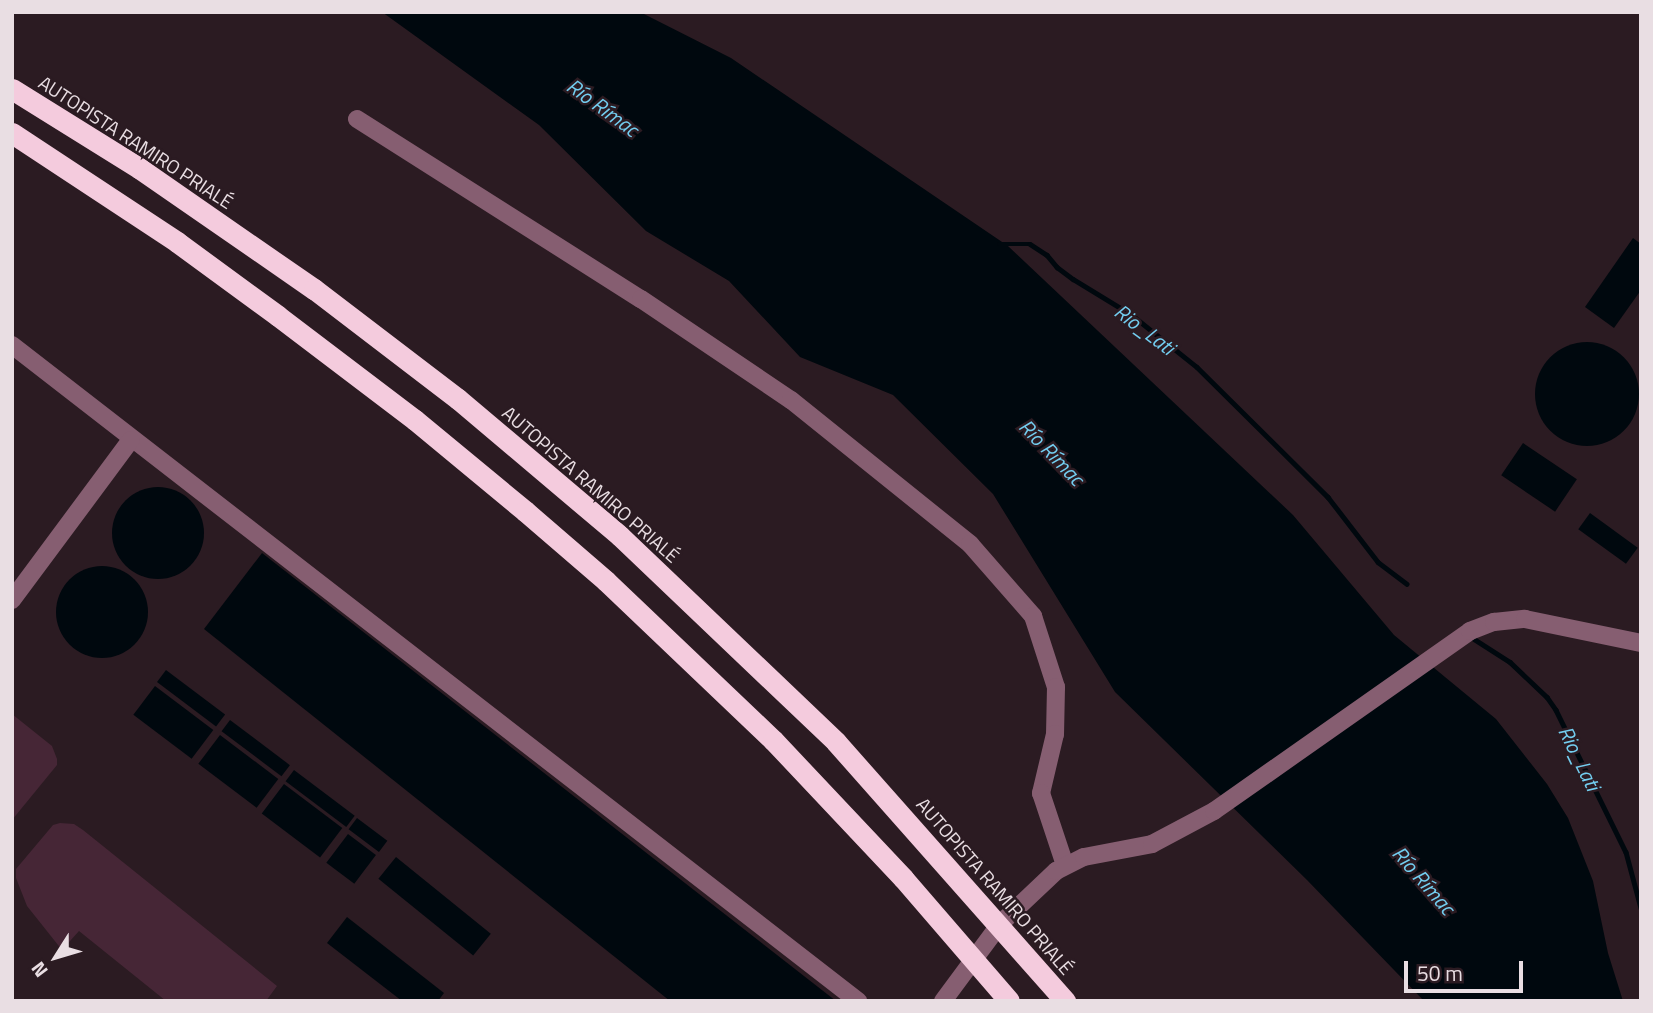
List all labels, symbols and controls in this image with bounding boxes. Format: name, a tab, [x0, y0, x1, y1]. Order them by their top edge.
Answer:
street label: AUTOPISTA RAMIRO PRIALÉ	[35, 71, 237, 213]
water label: Río Rímac	[562, 73, 644, 141]
water label: Rio_Lati	[1110, 298, 1180, 360]
street label: AUTOPISTA RAMIRO PRIALÉ	[498, 401, 684, 567]
water label: Río Rímac	[1014, 414, 1090, 490]
water label: Rio_Lati	[1554, 721, 1606, 795]
street label: AUTOPISTA RAMIRO PRIALÉ	[912, 793, 1078, 979]
water label: Río Rímac	[1387, 841, 1461, 919]
north arrow	[21, 922, 91, 992]
scale bar	[1408, 946, 1527, 990]
text: N	[23, 956, 54, 984]
text: 50 m	[1417, 957, 1463, 989]

